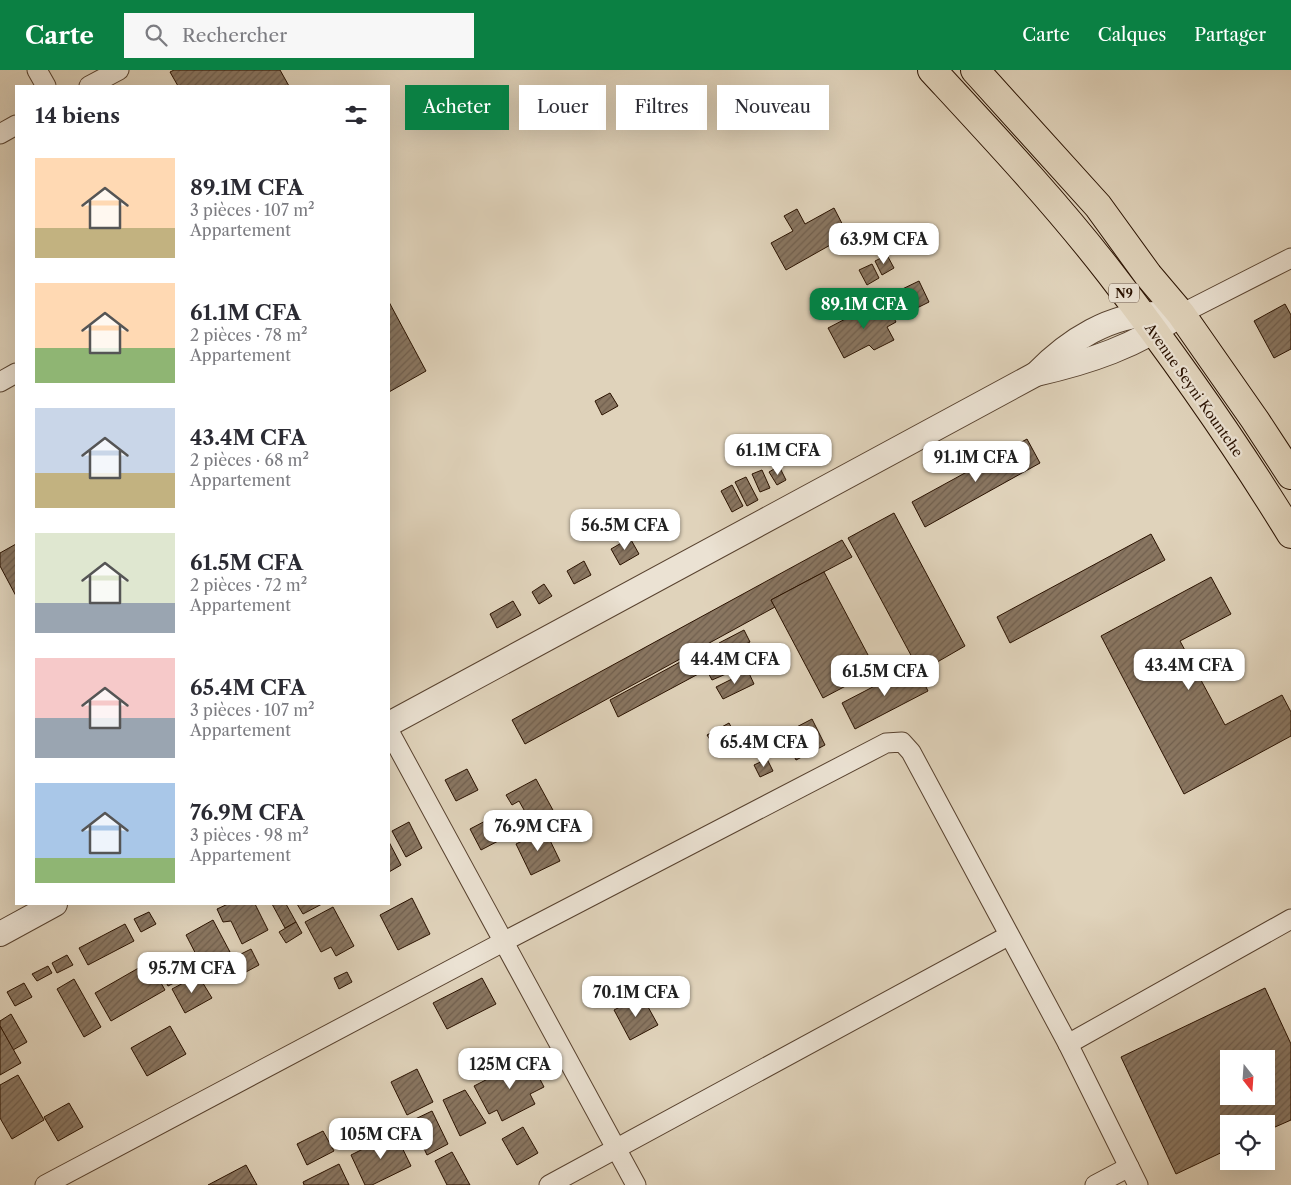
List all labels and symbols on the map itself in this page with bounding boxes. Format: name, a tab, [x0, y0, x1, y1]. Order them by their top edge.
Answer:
pin: 63.9M CFA	[827, 222, 941, 265]
road number: N9	[1109, 284, 1139, 302]
pin: 89.1M CFA	[807, 288, 921, 330]
street label: Avenue Seyni Kountche	[1140, 319, 1247, 461]
pin: 61.1M CFA	[721, 434, 835, 476]
pin: 91.1M CFA	[919, 440, 1033, 483]
pin: 56.5M CFA	[568, 508, 682, 551]
pin: 44.4M CFA	[678, 642, 792, 685]
pin: 43.4M CFA	[1132, 648, 1246, 691]
pin: 61.5M CFA	[828, 654, 942, 697]
pin: 65.4M CFA	[707, 726, 821, 768]
pin: 76.9M CFA	[481, 810, 595, 852]
pin: 95.7M CFA	[135, 952, 249, 994]
pin: 70.1M CFA	[579, 976, 693, 1018]
pin: 125M CFA	[458, 1048, 562, 1090]
north arrow	[1220, 1050, 1275, 1105]
pin: 105M CFA	[329, 1118, 433, 1160]

